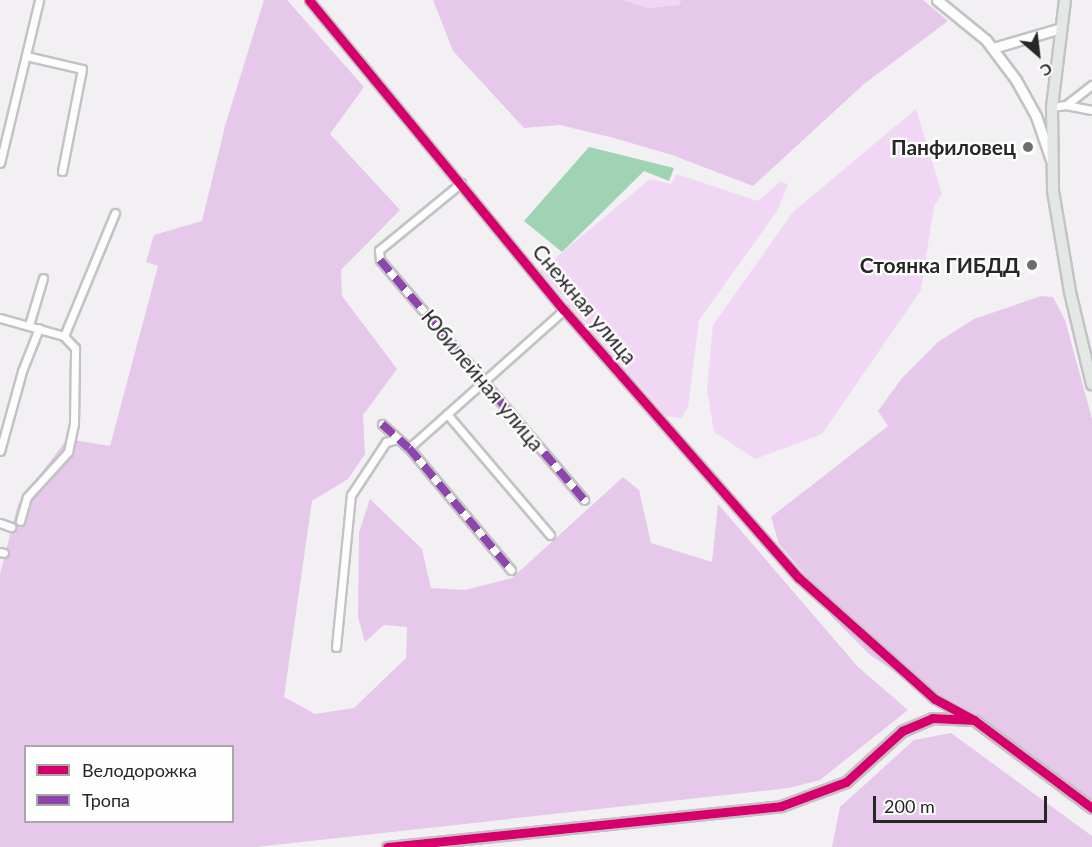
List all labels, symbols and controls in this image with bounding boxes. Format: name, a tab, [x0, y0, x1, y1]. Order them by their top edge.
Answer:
north arrow	[1008, 24, 1068, 84]
text: С	[1038, 59, 1056, 81]
place label: Панфиловец	[891, 134, 1016, 160]
marker: Панфиловец	[1021, 140, 1035, 154]
street label: Снежная улица	[528, 239, 642, 369]
place label: Стоянка ГИБДД	[860, 252, 1020, 278]
marker: Стоянка ГИБДД	[1025, 258, 1039, 272]
street label: Юбилейная улица	[416, 304, 550, 456]
legend	[24, 745, 234, 823]
text: Велодорожка	[82, 759, 197, 781]
scale bar	[876, 784, 1050, 822]
text: Тропа	[82, 789, 130, 811]
text: 200 m	[884, 795, 935, 817]

